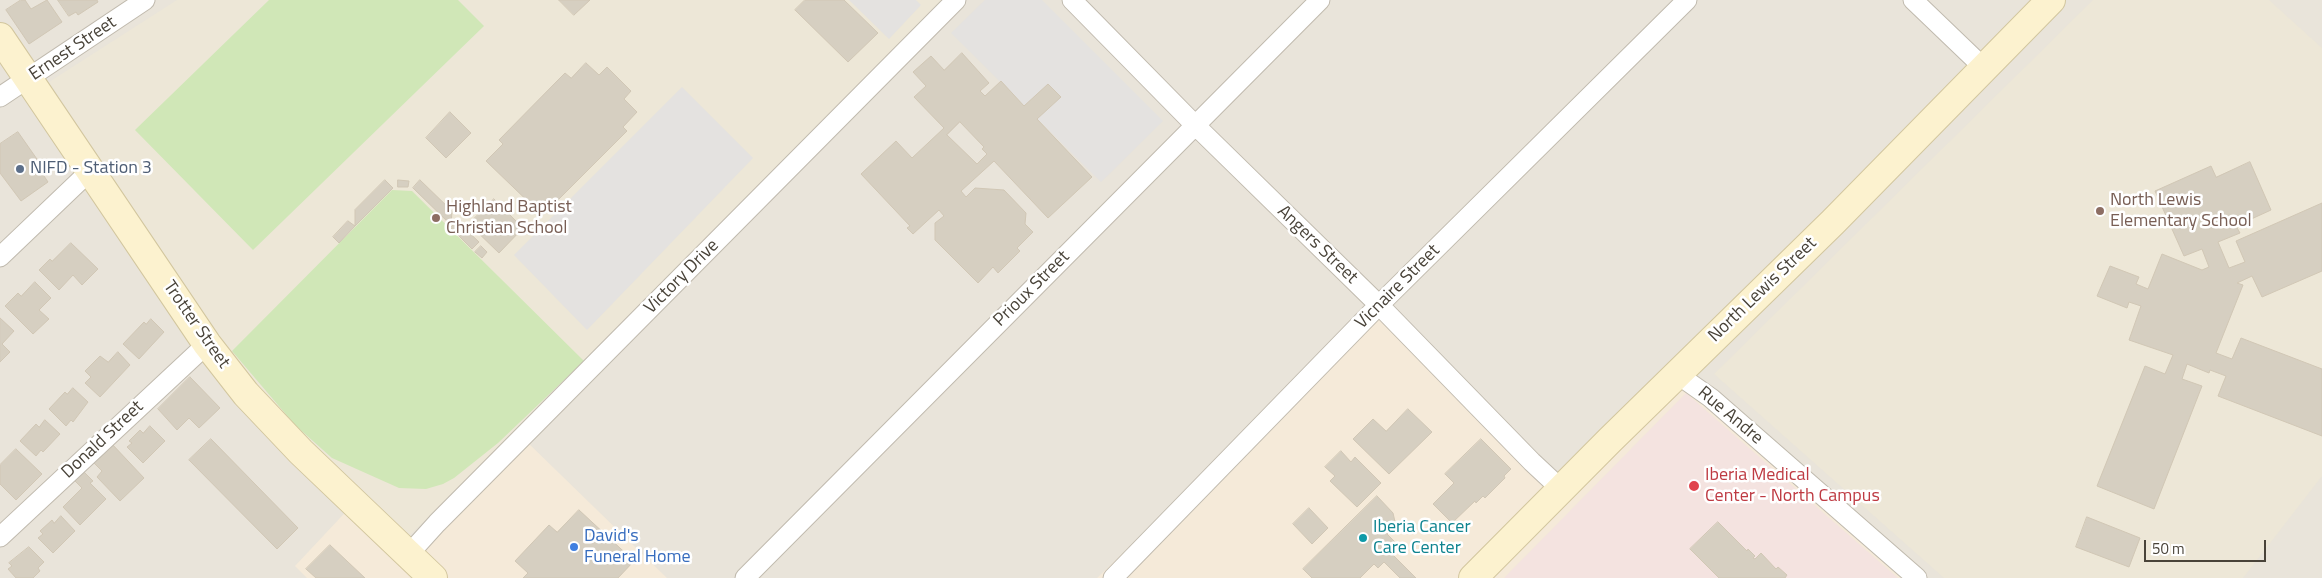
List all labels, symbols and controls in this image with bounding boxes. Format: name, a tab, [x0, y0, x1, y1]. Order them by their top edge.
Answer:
street label: Ernest Street	[26, 12, 120, 86]
place label: NIFD - Station 3	[30, 158, 152, 180]
marker: NIFD - Station 3	[14, 163, 26, 175]
place label: North Lewis Elementary School	[2110, 190, 2252, 232]
place label: Highland Baptist Christian School	[446, 197, 572, 240]
street label: Angers Street	[1272, 201, 1362, 289]
marker: North Lewis Elementary School	[2094, 205, 2106, 217]
marker: Highland Baptist Christian School	[430, 212, 442, 224]
street label: North Lewis Street	[1705, 233, 1821, 347]
street label: Victory Drive	[640, 235, 724, 319]
street label: Vicnaire Street	[1351, 240, 1445, 334]
street label: Prioux Street	[990, 247, 1074, 331]
street label: Trotter Street	[158, 277, 234, 373]
street label: Rue Andre	[1693, 382, 1767, 450]
street label: Donald Street	[58, 397, 148, 483]
place label: Iberia Medical Center - North Campus	[1705, 465, 1880, 508]
marker: Iberia Medical Center - North Campus	[1687, 479, 1701, 493]
place label: Iberia Cancer Care Center	[1373, 517, 1471, 560]
place label: David's Funeral Home	[584, 526, 691, 568]
scale bar	[2147, 530, 2270, 562]
marker: Iberia Cancer Care Center	[1357, 532, 1369, 544]
text: 50 m	[2152, 537, 2185, 560]
marker: David's Funeral Home	[568, 541, 580, 553]

